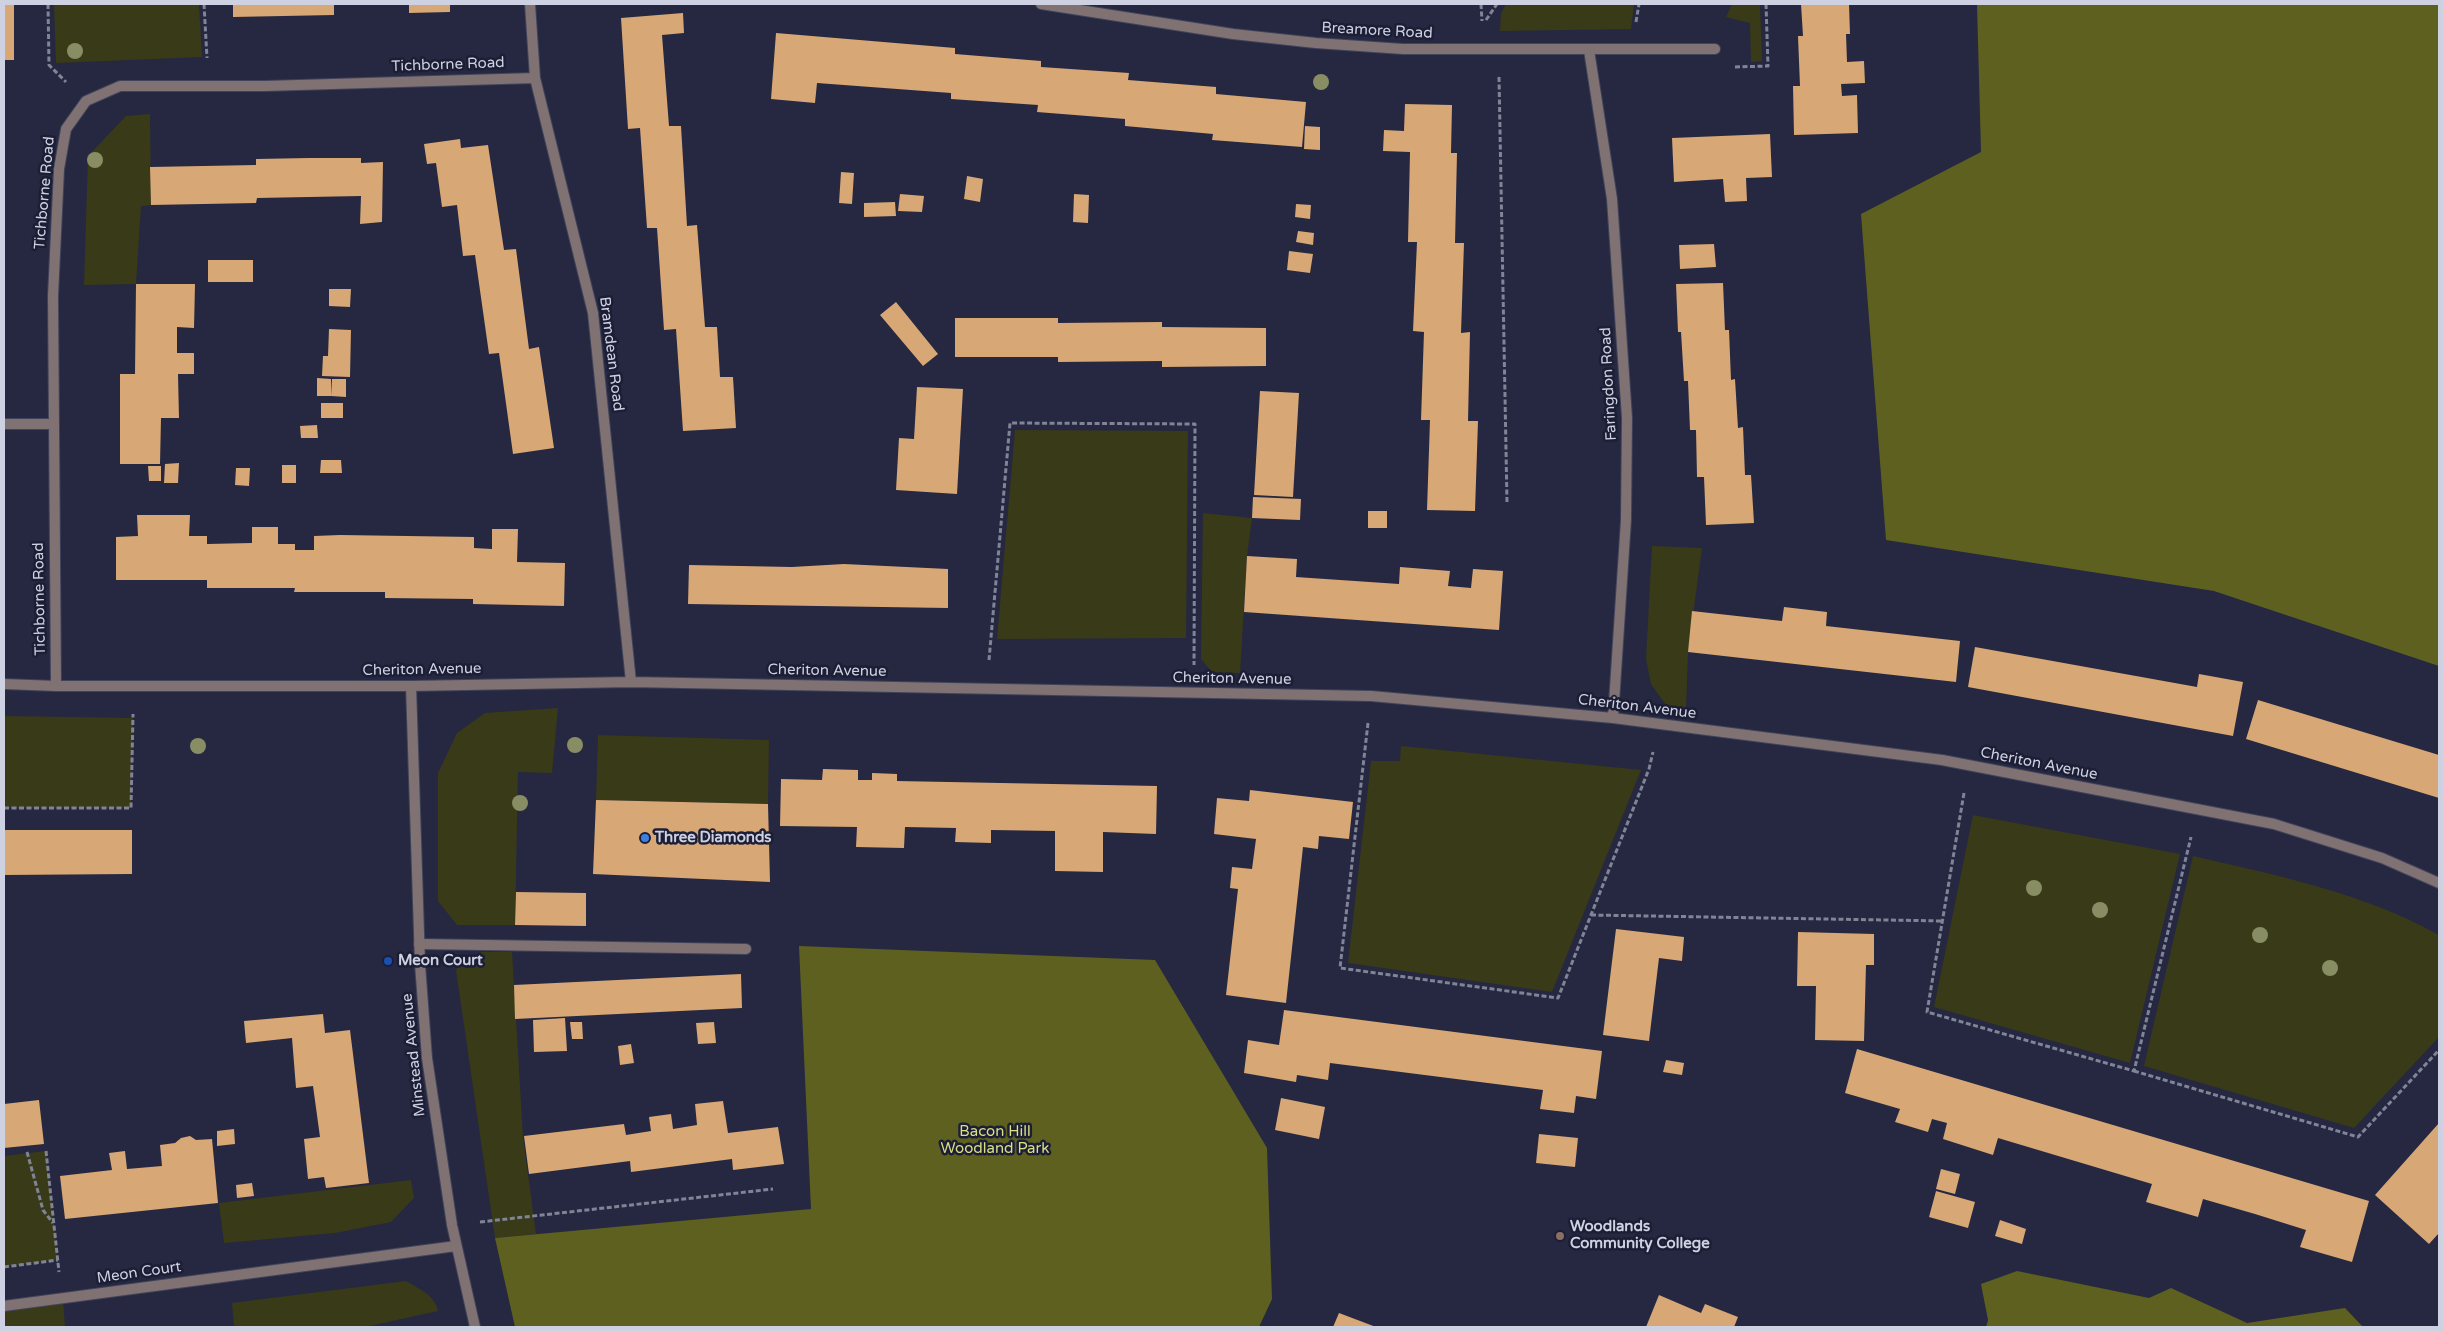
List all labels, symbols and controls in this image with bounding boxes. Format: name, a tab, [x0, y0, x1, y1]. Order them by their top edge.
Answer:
street label: Breamore Road	[1321, 19, 1433, 43]
street label: Tichborne Road	[391, 54, 505, 76]
street label: Tichborne Road	[31, 136, 59, 250]
street label: Bramdean Road	[595, 296, 627, 412]
street label: Faringdon Road	[1597, 327, 1621, 441]
street label: Tichborne Road	[30, 542, 50, 656]
street label: Cheriton Avenue	[362, 660, 482, 680]
street label: Cheriton Avenue	[767, 661, 887, 681]
street label: Cheriton Avenue	[1172, 669, 1292, 689]
street label: Cheriton Avenue	[1577, 691, 1697, 723]
street label: Cheriton Avenue	[1979, 744, 2099, 784]
place label: Three Diamonds	[655, 829, 772, 847]
marker: Three Diamonds	[639, 832, 651, 844]
place label: Meon Court	[398, 952, 483, 970]
marker: Meon Court	[382, 955, 394, 967]
street label: Minstead Avenue	[399, 992, 429, 1118]
park label: Bacon Hill Woodland Park	[941, 1123, 1049, 1158]
place label: Woodlands Community College	[1570, 1218, 1710, 1253]
marker: Woodlands Community College	[1554, 1230, 1566, 1242]
street label: Meon Court	[96, 1258, 182, 1288]

